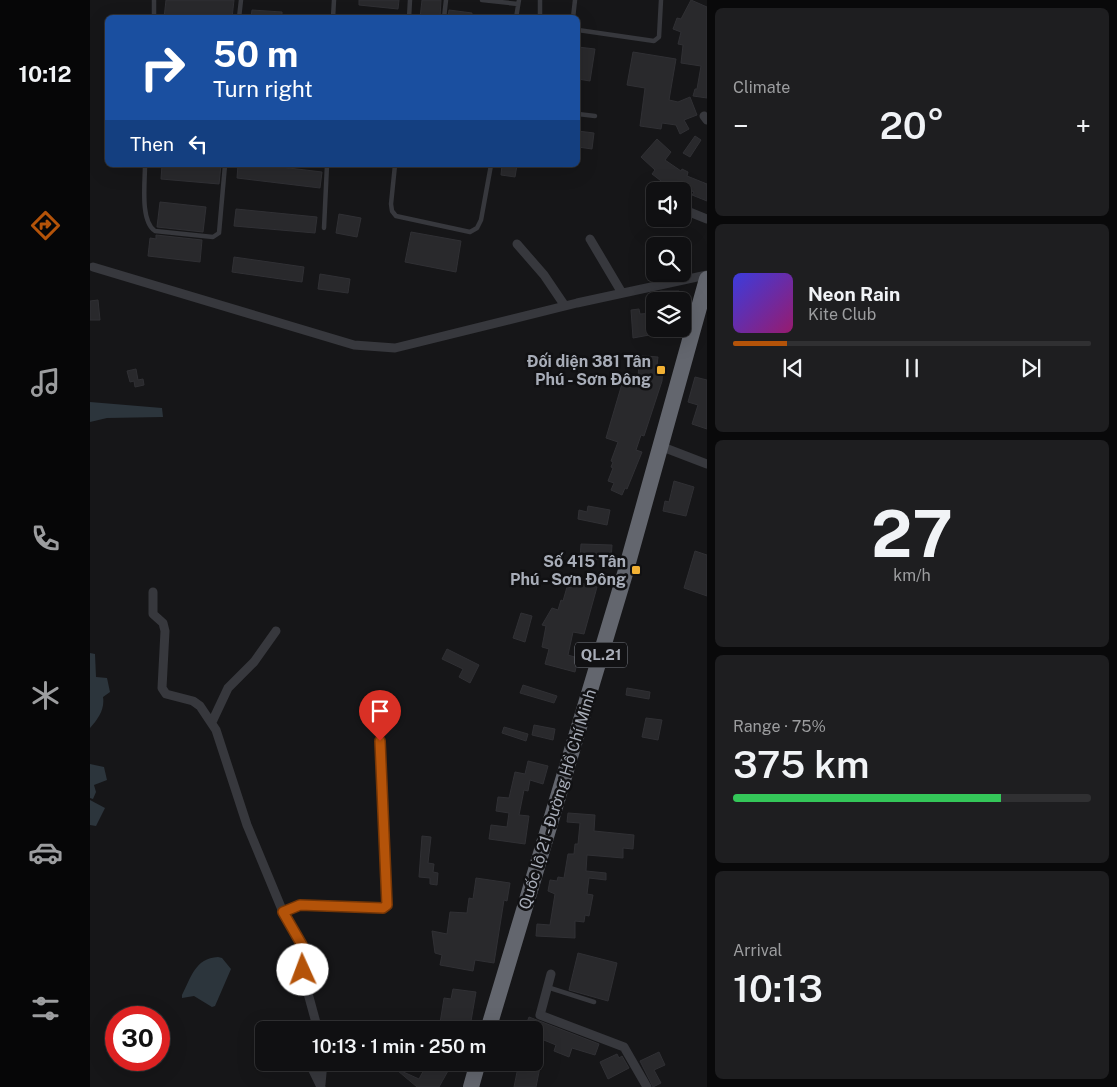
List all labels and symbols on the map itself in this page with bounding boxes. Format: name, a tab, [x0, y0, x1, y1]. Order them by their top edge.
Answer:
place label: Đối diện 381 Tân Phú - Sơn Đông	[526, 352, 651, 389]
marker: Đối diện 381 Tân Phú - Sơn Đông	[655, 364, 667, 376]
place label: Số 415 Tân Phú - Sơn Đông	[510, 552, 626, 589]
marker: Số 415 Tân Phú - Sơn Đông	[630, 564, 642, 576]
road number: QL.21	[575, 642, 627, 668]
street label: Quốc lộ 21 - Đường Hồ Chí Minh	[515, 687, 600, 912]
pin	[359, 690, 401, 741]
position arrow	[276, 943, 328, 995]
speed limit sign: 30	[105, 1006, 170, 1071]

